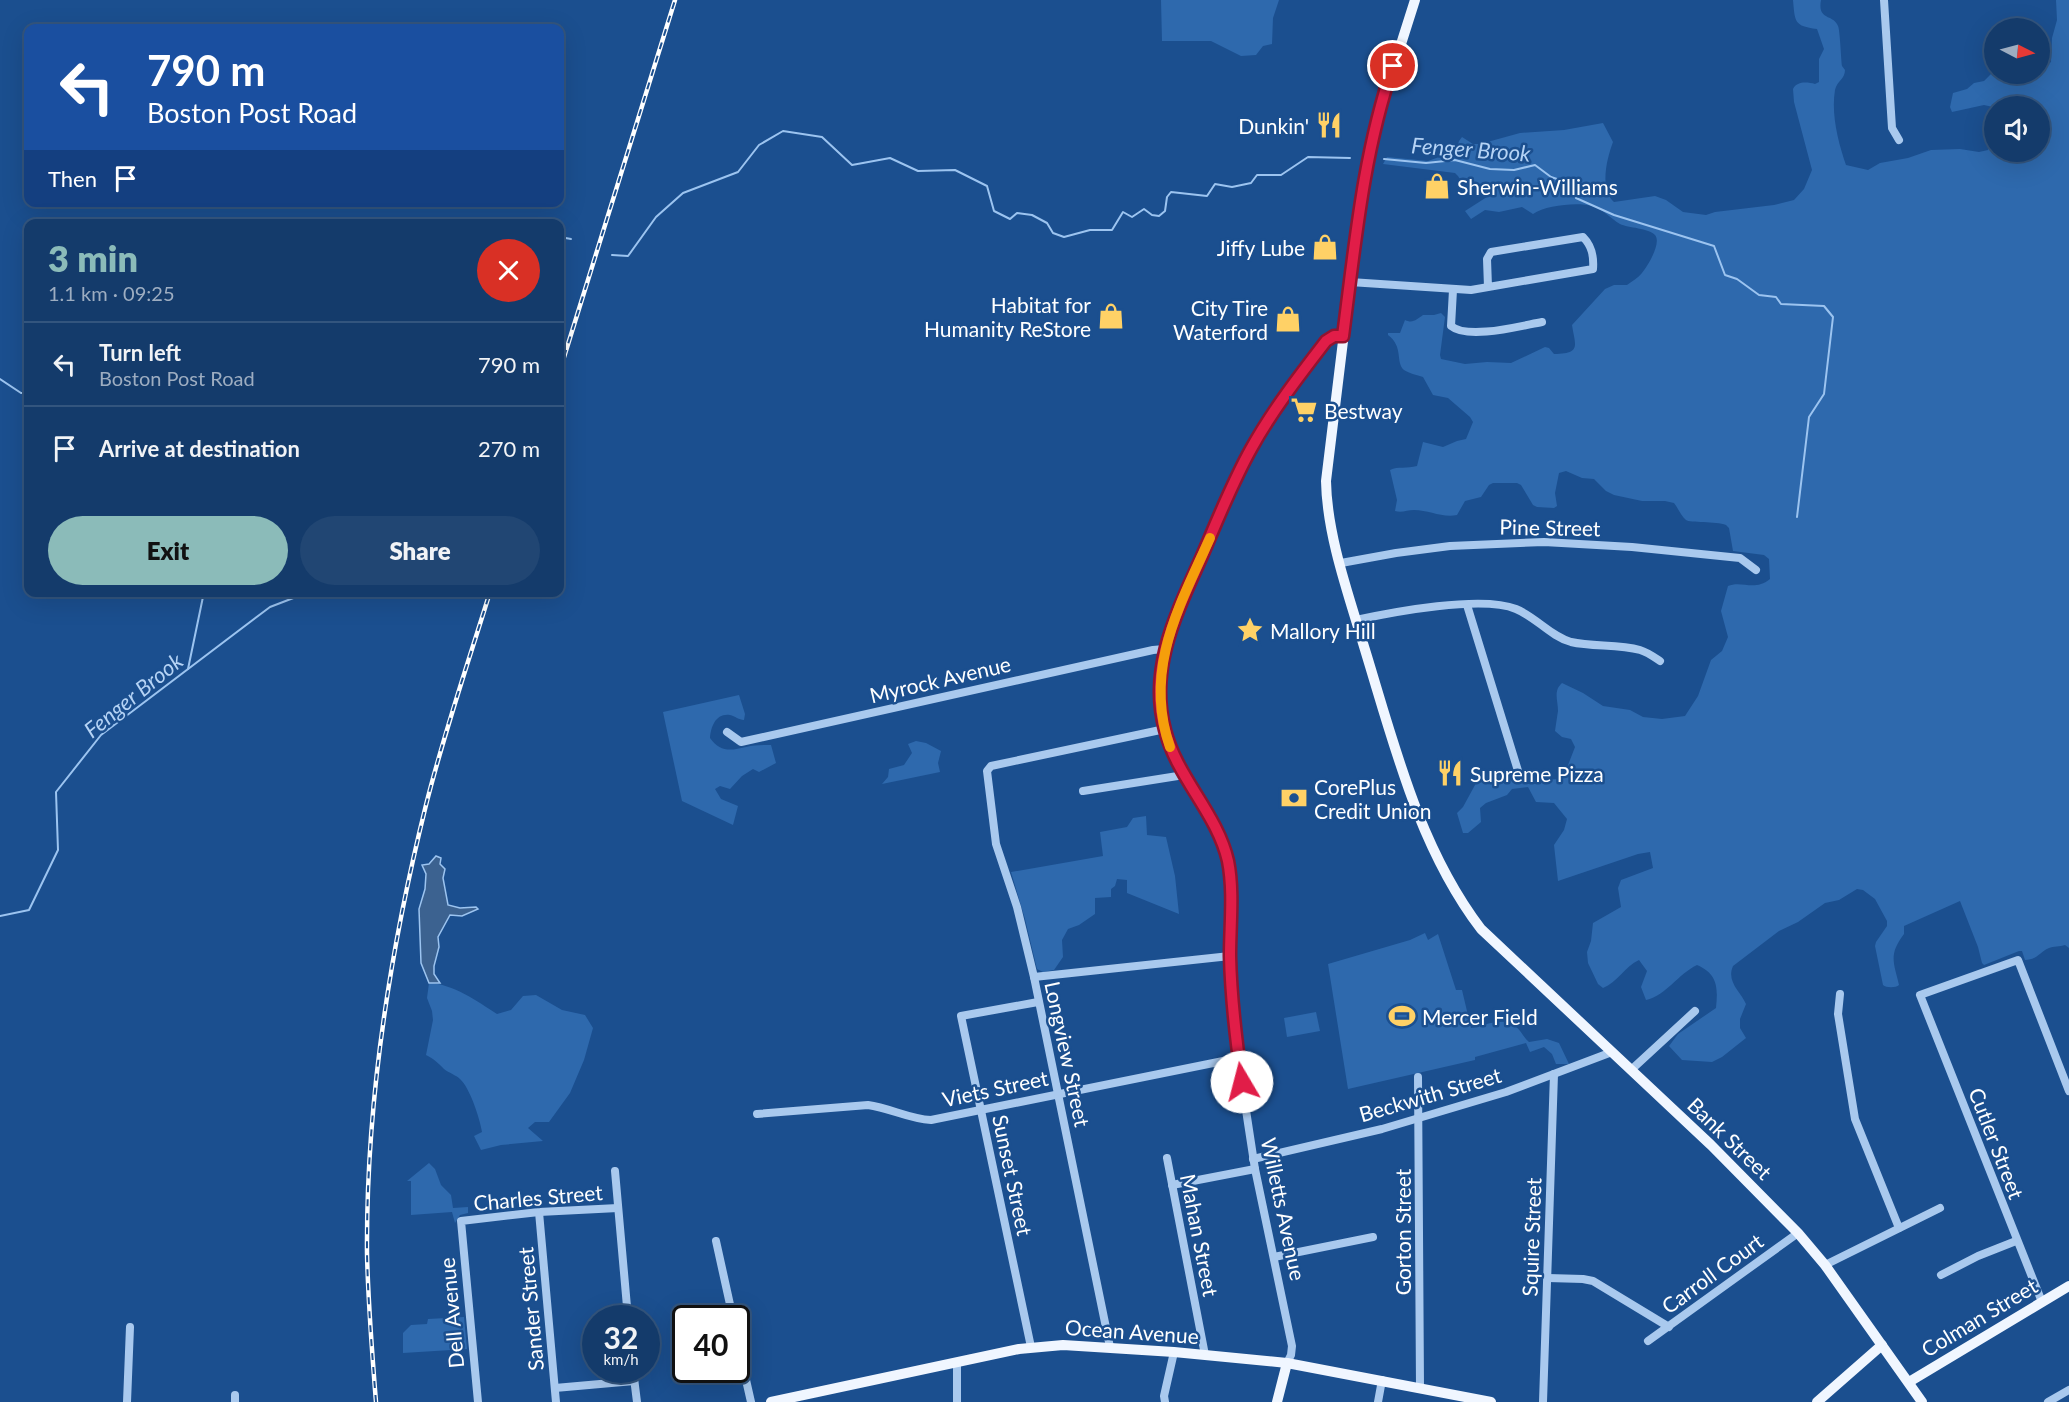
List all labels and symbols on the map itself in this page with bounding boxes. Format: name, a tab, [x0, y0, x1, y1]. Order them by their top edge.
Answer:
north arrow	[1984, 18, 2050, 84]
pin	[1367, 40, 1418, 91]
restaurant icon: Dunkin'	[1314, 110, 1344, 140]
place label: Dunkin'	[1238, 113, 1309, 138]
water label: Fenger Brook	[1410, 131, 1532, 167]
shop icon: Sherwin-Williams	[1422, 171, 1452, 201]
place label: Sherwin-Williams	[1457, 174, 1618, 199]
shop icon: Jiffy Lube	[1310, 232, 1340, 262]
place label: Jiffy Lube	[1217, 235, 1305, 260]
place label: Habitat for Humanity ReStore	[924, 292, 1091, 341]
place label: City Tire Waterford	[1173, 295, 1268, 344]
shop icon: Habitat for Humanity ReStore	[1096, 301, 1126, 331]
shop icon: City Tire Waterford	[1273, 304, 1303, 334]
supermarket icon: Bestway	[1289, 395, 1319, 425]
place label: Bestway	[1324, 398, 1403, 423]
street label: Pine Street	[1499, 514, 1601, 540]
place icon: Mallory Hill	[1235, 615, 1265, 645]
place label: Mallory Hill	[1270, 618, 1376, 643]
water label: Fenger Brook	[78, 647, 188, 743]
street label: Myrock Avenue	[867, 651, 1013, 707]
restaurant icon: Supreme Pizza	[1435, 758, 1465, 788]
place label: Supreme Pizza	[1470, 761, 1604, 786]
place label: CorePlus Credit Union	[1314, 774, 1431, 823]
bank icon: CorePlus Credit Union	[1279, 783, 1309, 813]
street label: Longview Street	[1040, 979, 1096, 1130]
sports icon: Mercer Field	[1387, 1001, 1417, 1031]
place label: Mercer Field	[1422, 1004, 1538, 1029]
position arrow	[1210, 1050, 1274, 1114]
street label: Beckwith Street	[1356, 1062, 1504, 1126]
street label: Viets Street	[940, 1064, 1051, 1111]
street label: Cutler Street	[1964, 1084, 2030, 1203]
street label: Bank Street	[1683, 1092, 1777, 1184]
street label: Sunset Street	[988, 1112, 1038, 1238]
street label: Willetts Avenue	[1257, 1135, 1311, 1283]
street label: Gorton Street	[1390, 1168, 1415, 1295]
street label: Mahan Street	[1176, 1172, 1224, 1299]
street label: Squire Street	[1516, 1177, 1546, 1297]
street label: Charles Street	[472, 1179, 604, 1215]
street label: Carroll Court	[1656, 1228, 1768, 1318]
street label: Sander Street	[512, 1246, 548, 1372]
street label: Dell Avenue	[434, 1257, 468, 1369]
street label: Colman Street	[1917, 1272, 2042, 1361]
speed limit sign: 40	[672, 1305, 750, 1383]
street label: Ocean Avenue	[1064, 1314, 1200, 1348]

